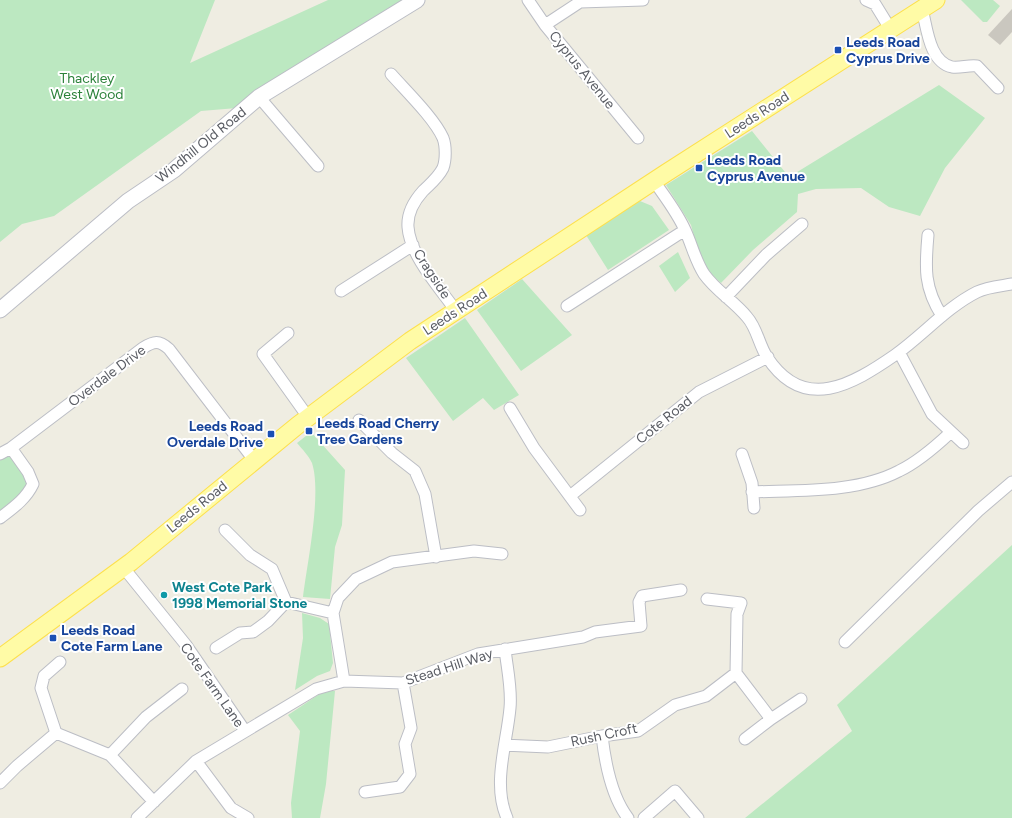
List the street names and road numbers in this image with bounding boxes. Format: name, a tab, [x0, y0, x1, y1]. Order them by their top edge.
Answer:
street label: Cyprus Avenue	[545, 27, 619, 113]
street label: Leeds Road	[722, 88, 792, 142]
street label: Windhill Old Road	[152, 103, 250, 187]
street label: Cragside	[410, 246, 455, 302]
street label: Leeds Road	[420, 285, 490, 339]
street label: Overdale Drive	[65, 341, 149, 411]
street label: Cote Road	[633, 392, 695, 448]
street label: Leeds Road	[163, 477, 231, 537]
street label: Cote Farm Lane	[177, 639, 248, 731]
street label: Stead Hill Way	[403, 645, 495, 689]
street label: Rush Croft	[569, 720, 639, 750]

